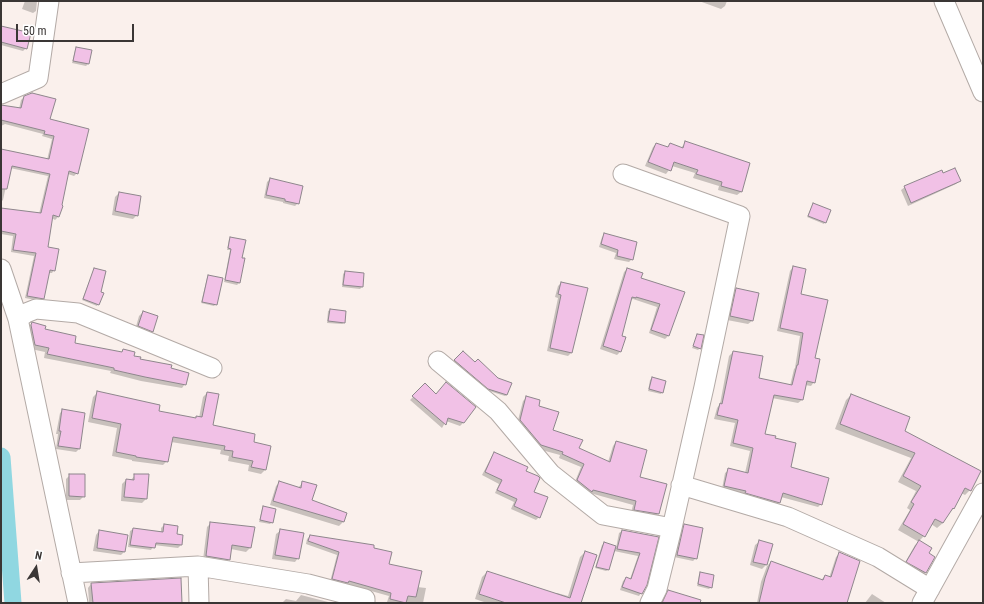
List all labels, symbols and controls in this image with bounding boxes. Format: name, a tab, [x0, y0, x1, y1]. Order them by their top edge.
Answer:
scale bar	[18, 16, 136, 42]
text: 50 m	[23, 24, 47, 38]
north arrow	[16, 548, 56, 588]
text: N	[34, 549, 43, 563]

